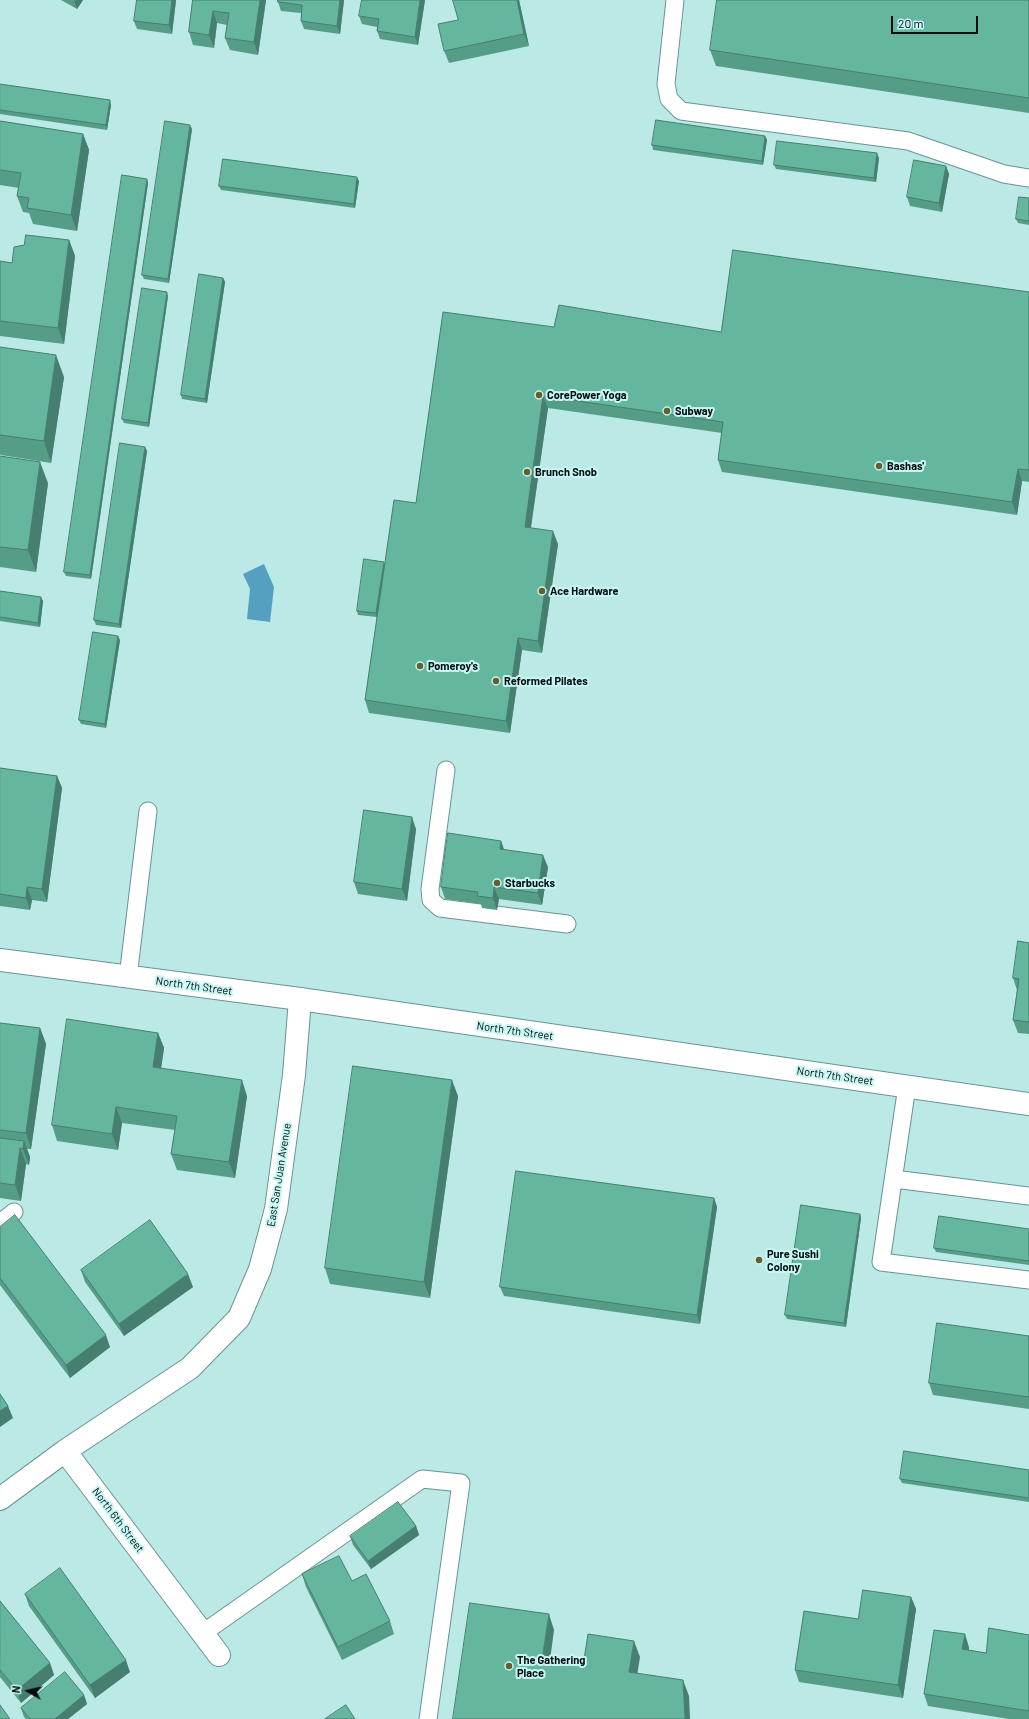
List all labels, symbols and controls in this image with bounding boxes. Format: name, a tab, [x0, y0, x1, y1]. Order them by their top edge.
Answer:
scale bar	[893, 8, 980, 34]
text: 20 m	[898, 16, 924, 30]
place label: CorePower Yoga	[547, 388, 627, 402]
marker: CorePower Yoga	[534, 390, 544, 400]
place label: Subway	[675, 404, 713, 418]
marker: Subway	[662, 406, 672, 416]
place label: Bashas'	[887, 459, 924, 473]
marker: Bashas'	[874, 461, 884, 471]
place label: Brunch Snob	[535, 465, 597, 479]
marker: Brunch Snob	[522, 467, 532, 477]
place label: Ace Hardware	[550, 584, 618, 598]
marker: Ace Hardware	[537, 586, 547, 596]
place label: Pomeroy's	[428, 659, 478, 673]
marker: Pomeroy's	[415, 661, 425, 671]
place label: Reformed Pilates	[504, 674, 588, 688]
marker: Reformed Pilates	[491, 676, 501, 686]
place label: Starbucks	[505, 876, 555, 890]
marker: Starbucks	[492, 878, 502, 888]
street label: North 7th Street	[155, 974, 233, 998]
street label: North 7th Street	[476, 1019, 554, 1043]
street label: North 7th Street	[796, 1064, 874, 1088]
street label: East San Juan Avenue	[264, 1122, 294, 1228]
place label: Pure Sushi Colony	[767, 1247, 819, 1273]
marker: Pure Sushi Colony	[754, 1255, 764, 1265]
street label: North 6th Street	[89, 1485, 147, 1555]
place label: The Gathering Place	[517, 1653, 585, 1679]
marker: The Gathering Place	[504, 1661, 514, 1671]
north arrow	[8, 1671, 48, 1711]
text: N	[9, 1685, 23, 1694]

